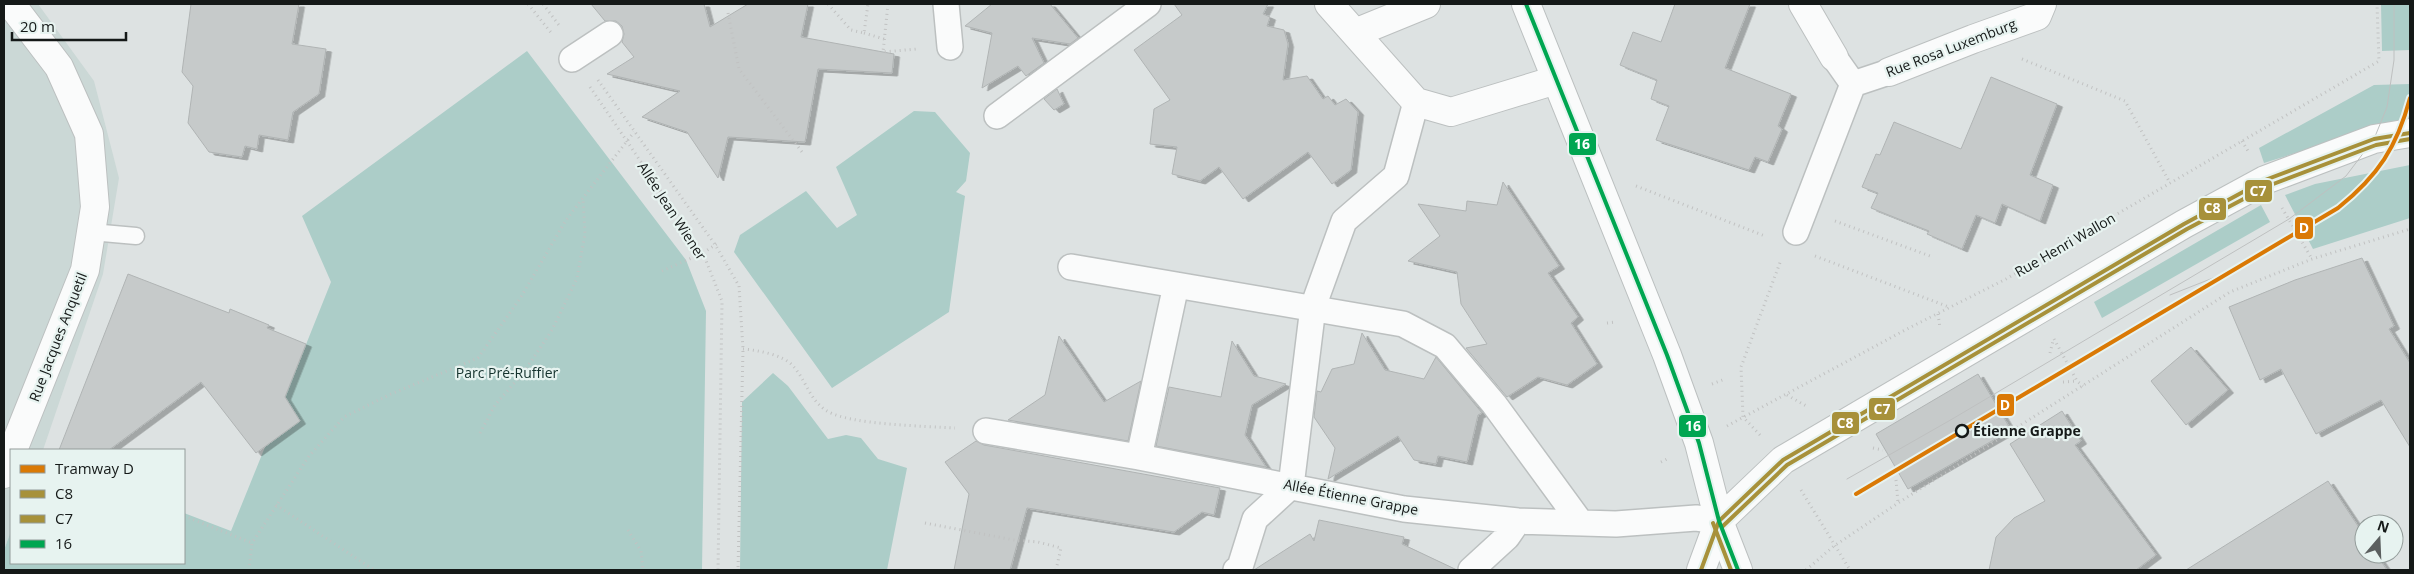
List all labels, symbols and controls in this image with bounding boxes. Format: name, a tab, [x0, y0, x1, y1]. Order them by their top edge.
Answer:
scale bar	[12, 10, 126, 42]
street label: Rue Rosa Luxemburg	[1883, 14, 2019, 81]
text: 20 m	[20, 16, 55, 36]
line badge: 16	[1568, 132, 1597, 156]
text: 16	[1574, 134, 1590, 153]
street label: Allée Jean Wiener	[634, 158, 711, 264]
line badge: C7	[2244, 179, 2273, 203]
text: C7	[2250, 181, 2266, 200]
line badge: C8	[2198, 197, 2227, 221]
text: C8	[2204, 198, 2220, 217]
street label: Rue Henri Wallon	[2011, 208, 2119, 281]
line badge: D	[2294, 216, 2314, 240]
text: D	[2299, 218, 2309, 237]
street label: Rue Jacques Anquetil	[24, 270, 91, 404]
park label: Parc Pré-Ruffier	[456, 363, 559, 382]
line badge: D	[1996, 393, 2015, 417]
text: D	[2000, 395, 2010, 414]
line badge: C7	[1868, 397, 1896, 421]
text: C7	[1874, 399, 1890, 418]
line badge: C8	[1831, 411, 1860, 435]
text: C8	[1837, 413, 1853, 432]
line badge: 16	[1678, 414, 1707, 438]
text: 16	[1685, 416, 1701, 435]
place label: Étienne Grappe	[1973, 421, 2081, 440]
marker: Étienne Grappe	[1955, 424, 1969, 438]
legend	[10, 449, 185, 564]
text: Tramway D	[55, 458, 134, 478]
street label: Allée Étienne Grappe	[1282, 474, 1420, 519]
text: C8	[55, 483, 73, 503]
text: C7	[55, 508, 73, 528]
north arrow	[2354, 514, 2404, 564]
text: N	[2375, 515, 2392, 537]
text: 16	[55, 533, 72, 553]

